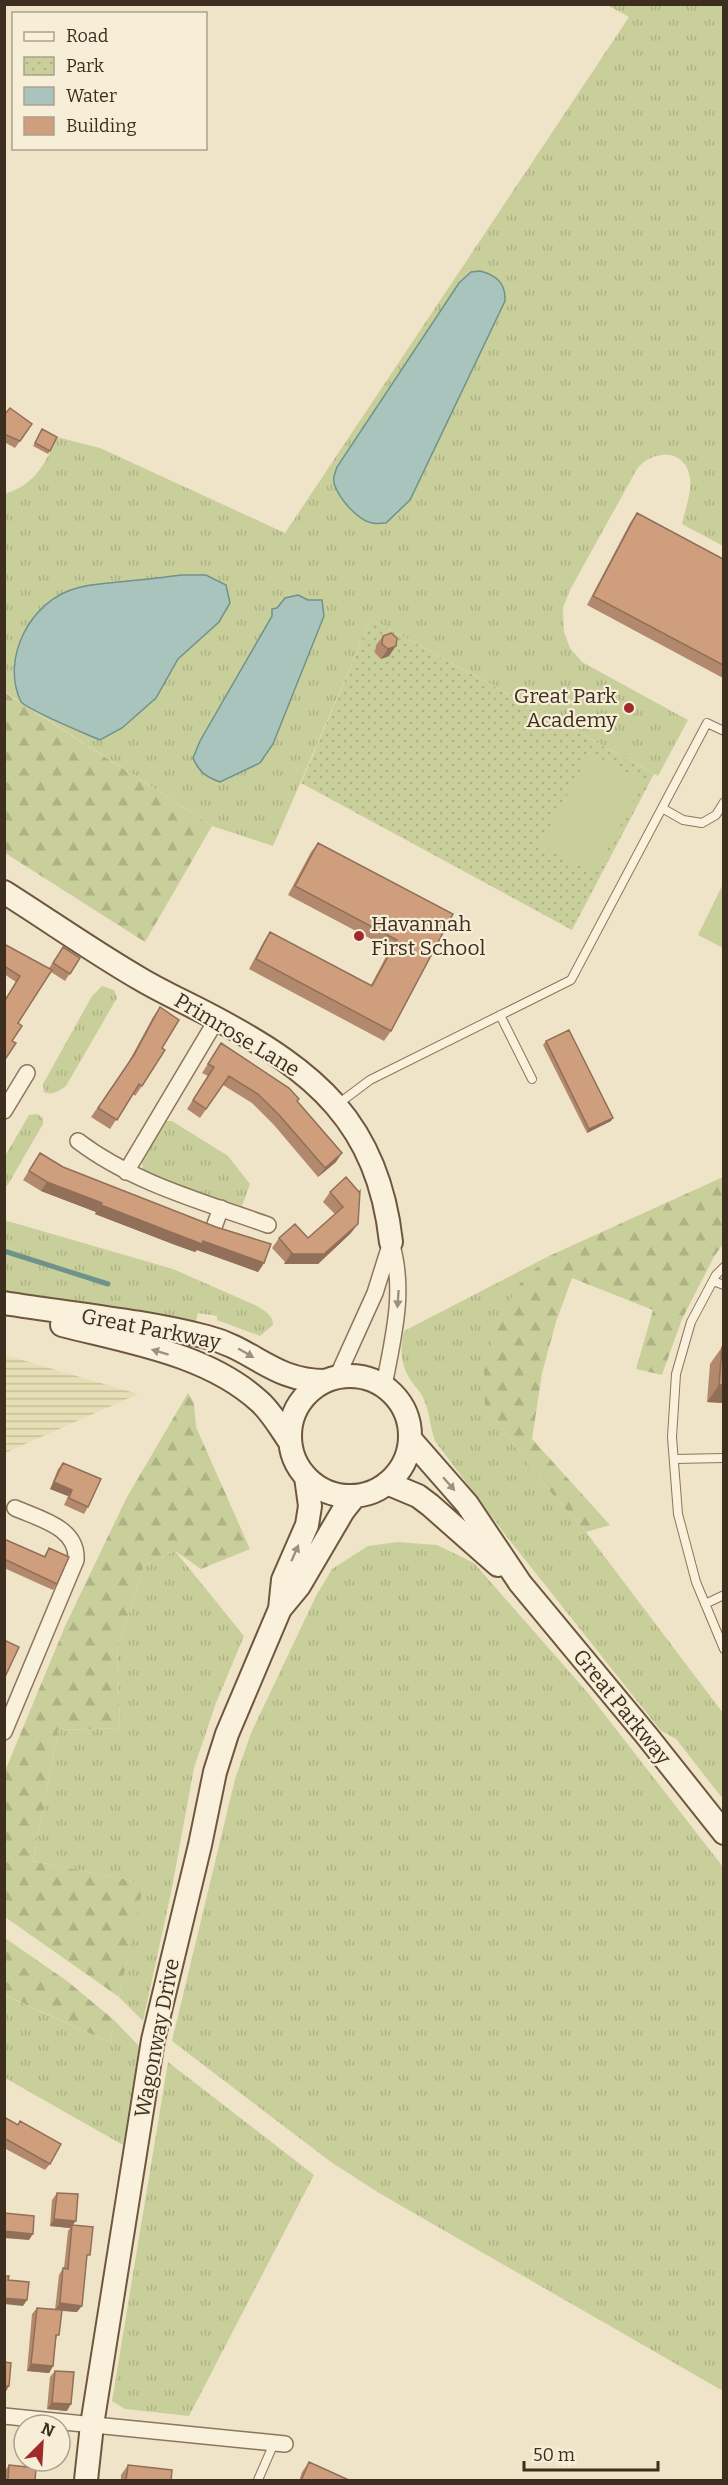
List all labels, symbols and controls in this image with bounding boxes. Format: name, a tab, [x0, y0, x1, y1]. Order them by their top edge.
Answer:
legend	[12, 12, 207, 150]
text: Road	[66, 25, 109, 47]
text: Park	[66, 55, 105, 77]
text: Water	[66, 85, 117, 107]
text: Building	[66, 115, 137, 137]
place label: Great Park Academy	[514, 683, 618, 733]
marker: Great Park Academy	[622, 701, 636, 715]
place label: Havannah First School	[371, 911, 486, 961]
marker: Havannah First School	[352, 929, 366, 943]
street label: Primrose Lane	[170, 987, 304, 1083]
one-way arrow	[394, 1290, 403, 1309]
street label: Great Parkway	[79, 1303, 224, 1355]
one-way arrow	[151, 1347, 169, 1356]
one-way arrow	[238, 1348, 255, 1358]
one-way arrow	[442, 1476, 455, 1491]
one-way arrow	[290, 1544, 300, 1562]
street label: Great Parkway	[567, 1644, 677, 1771]
street label: Wagonway Drive	[129, 1956, 185, 2120]
north arrow	[12, 2413, 72, 2473]
text: N	[38, 2419, 57, 2441]
scale bar	[524, 2434, 658, 2472]
text: 50 m	[533, 2444, 575, 2466]

